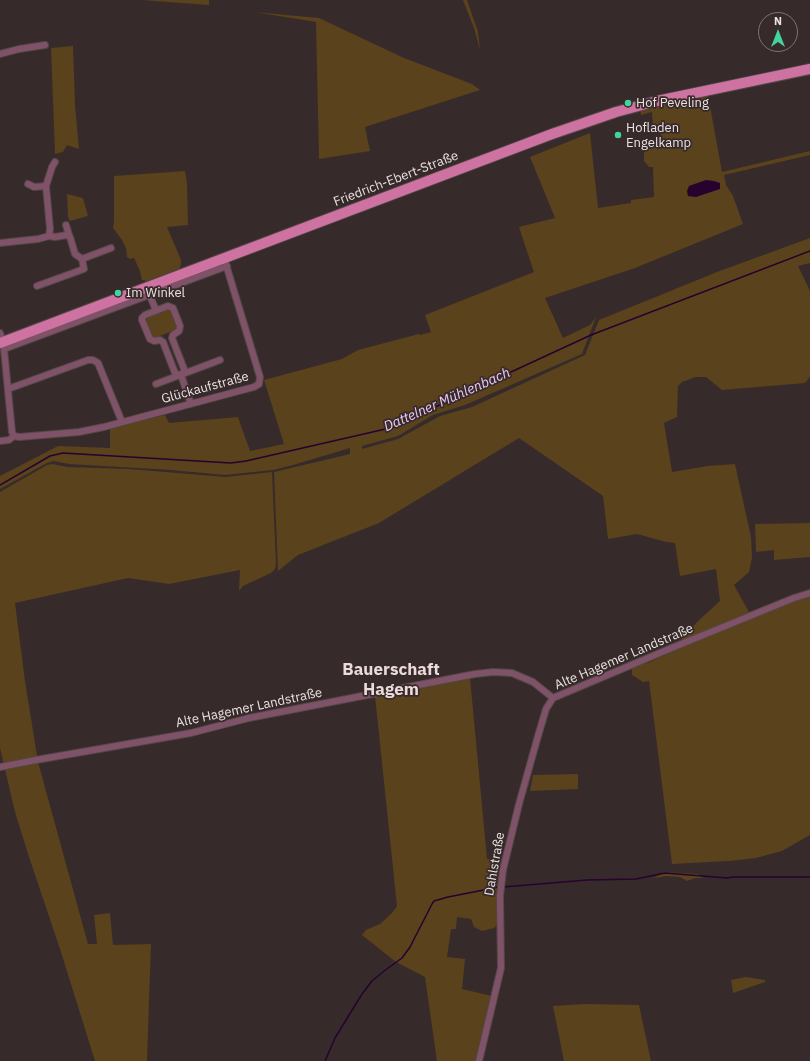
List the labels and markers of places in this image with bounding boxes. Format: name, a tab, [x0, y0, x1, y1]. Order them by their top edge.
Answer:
place label: Hof Peveling	[636, 95, 709, 111]
marker: Hof Peveling	[623, 98, 633, 108]
place label: Hofladen Engelkamp	[626, 120, 691, 151]
marker: Hofladen Engelkamp	[613, 130, 623, 140]
place label: Im Winkel	[126, 285, 185, 301]
marker: Im Winkel	[113, 288, 123, 298]

